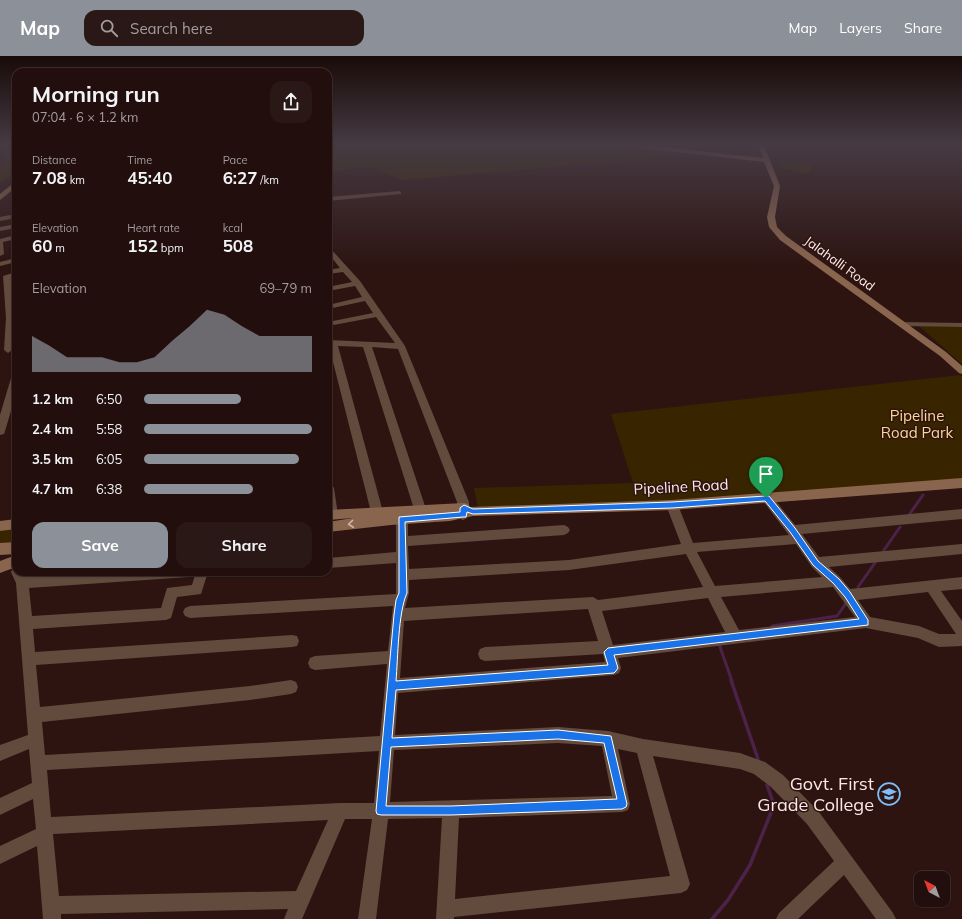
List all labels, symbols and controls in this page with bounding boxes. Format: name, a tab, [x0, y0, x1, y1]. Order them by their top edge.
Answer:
search box	[84, 10, 364, 46]
text: Map	[20, 16, 60, 40]
icon: search	[98, 17, 120, 39]
text: Search here	[130, 19, 213, 38]
text: Map	[788, 19, 817, 37]
text: Layers	[839, 19, 882, 37]
text: Share	[904, 19, 942, 37]
text: Morning run	[32, 80, 160, 108]
button: share	[270, 81, 312, 123]
text: 07:04 · 6 × 1.2 km	[32, 109, 138, 125]
text: Distance	[32, 153, 76, 167]
text: Time	[127, 153, 152, 167]
text: Pace	[223, 153, 247, 167]
text: 7.08	[32, 167, 67, 188]
text: 45:40	[127, 167, 172, 188]
text: 6:27	[223, 167, 257, 188]
text: km	[67, 173, 85, 187]
text: /km	[257, 173, 279, 187]
text: Elevation	[32, 221, 79, 235]
text: Heart rate	[127, 221, 180, 235]
text: kcal	[223, 221, 243, 235]
street label: Jalahalli Road	[802, 232, 878, 294]
text: 60	[32, 235, 52, 256]
text: 152	[127, 235, 158, 256]
text: 508	[223, 235, 253, 256]
text: m	[52, 241, 65, 255]
text: bpm	[158, 241, 184, 255]
text: Elevation	[32, 280, 87, 296]
text: 69–79 m	[259, 280, 312, 296]
text: 1.2 km	[32, 391, 73, 407]
text: 6:50	[96, 391, 122, 407]
park label: Pipeline Road Park	[881, 406, 953, 442]
text: 2.4 km	[32, 421, 73, 437]
text: 5:58	[96, 421, 122, 437]
text: 3.5 km	[32, 451, 73, 467]
text: 6:05	[96, 451, 122, 467]
pin	[749, 457, 783, 498]
icon: arrive	[755, 463, 777, 485]
street label: Pipeline Road	[633, 475, 729, 498]
text: 4.7 km	[32, 481, 73, 497]
text: 6:38	[96, 481, 122, 497]
one-way arrow	[348, 519, 354, 528]
button: Save	[32, 522, 168, 568]
button: Share	[176, 522, 312, 568]
place label: Govt. First Grade College	[757, 772, 874, 816]
school or university icon: Govt. First Grade College	[876, 781, 902, 807]
north arrow	[914, 871, 950, 907]
map controls	[914, 871, 950, 907]

